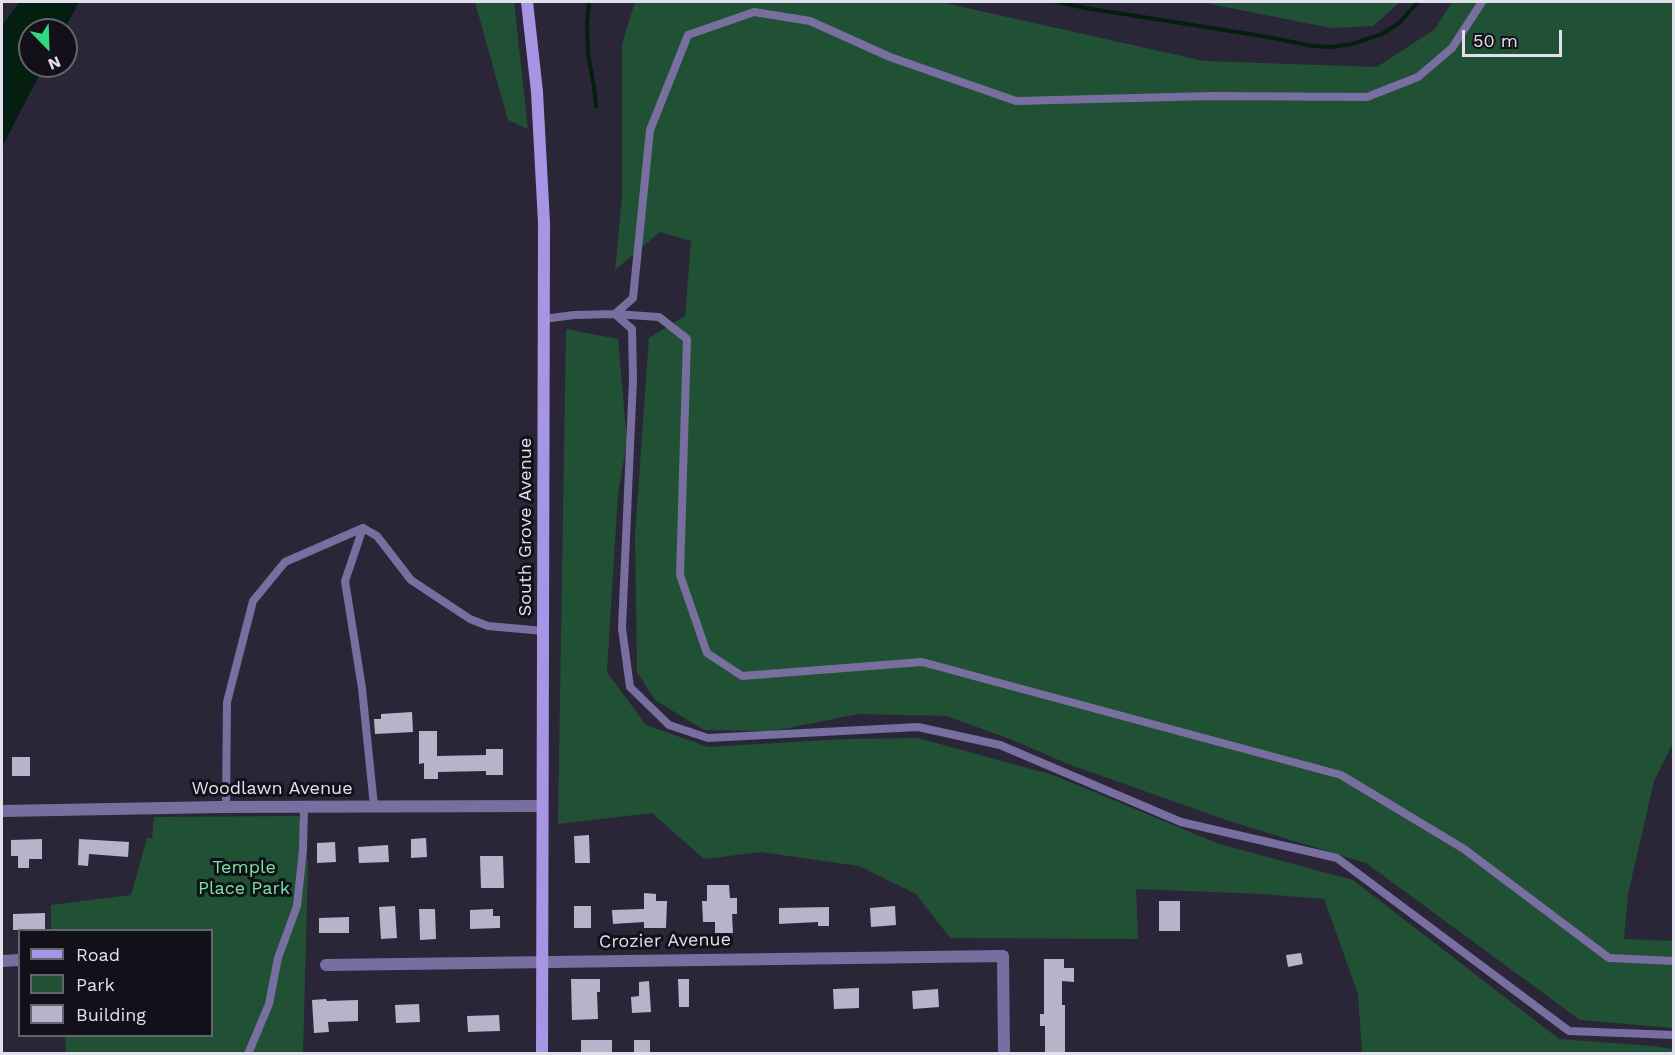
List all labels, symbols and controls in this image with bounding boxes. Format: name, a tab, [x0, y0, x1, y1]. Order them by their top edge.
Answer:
north arrow	[18, 18, 78, 78]
scale bar	[1465, 18, 1566, 56]
text: 50 m	[1473, 30, 1518, 51]
text: N	[45, 52, 64, 74]
street label: South Grove Avenue	[515, 438, 537, 616]
street label: Woodlawn Avenue	[191, 778, 353, 800]
park label: Temple Place Park	[198, 857, 290, 900]
legend	[18, 929, 213, 1037]
street label: Crozier Avenue	[599, 929, 731, 953]
text: Road	[76, 944, 120, 965]
text: Park	[76, 974, 115, 995]
text: Building	[76, 1004, 146, 1025]

